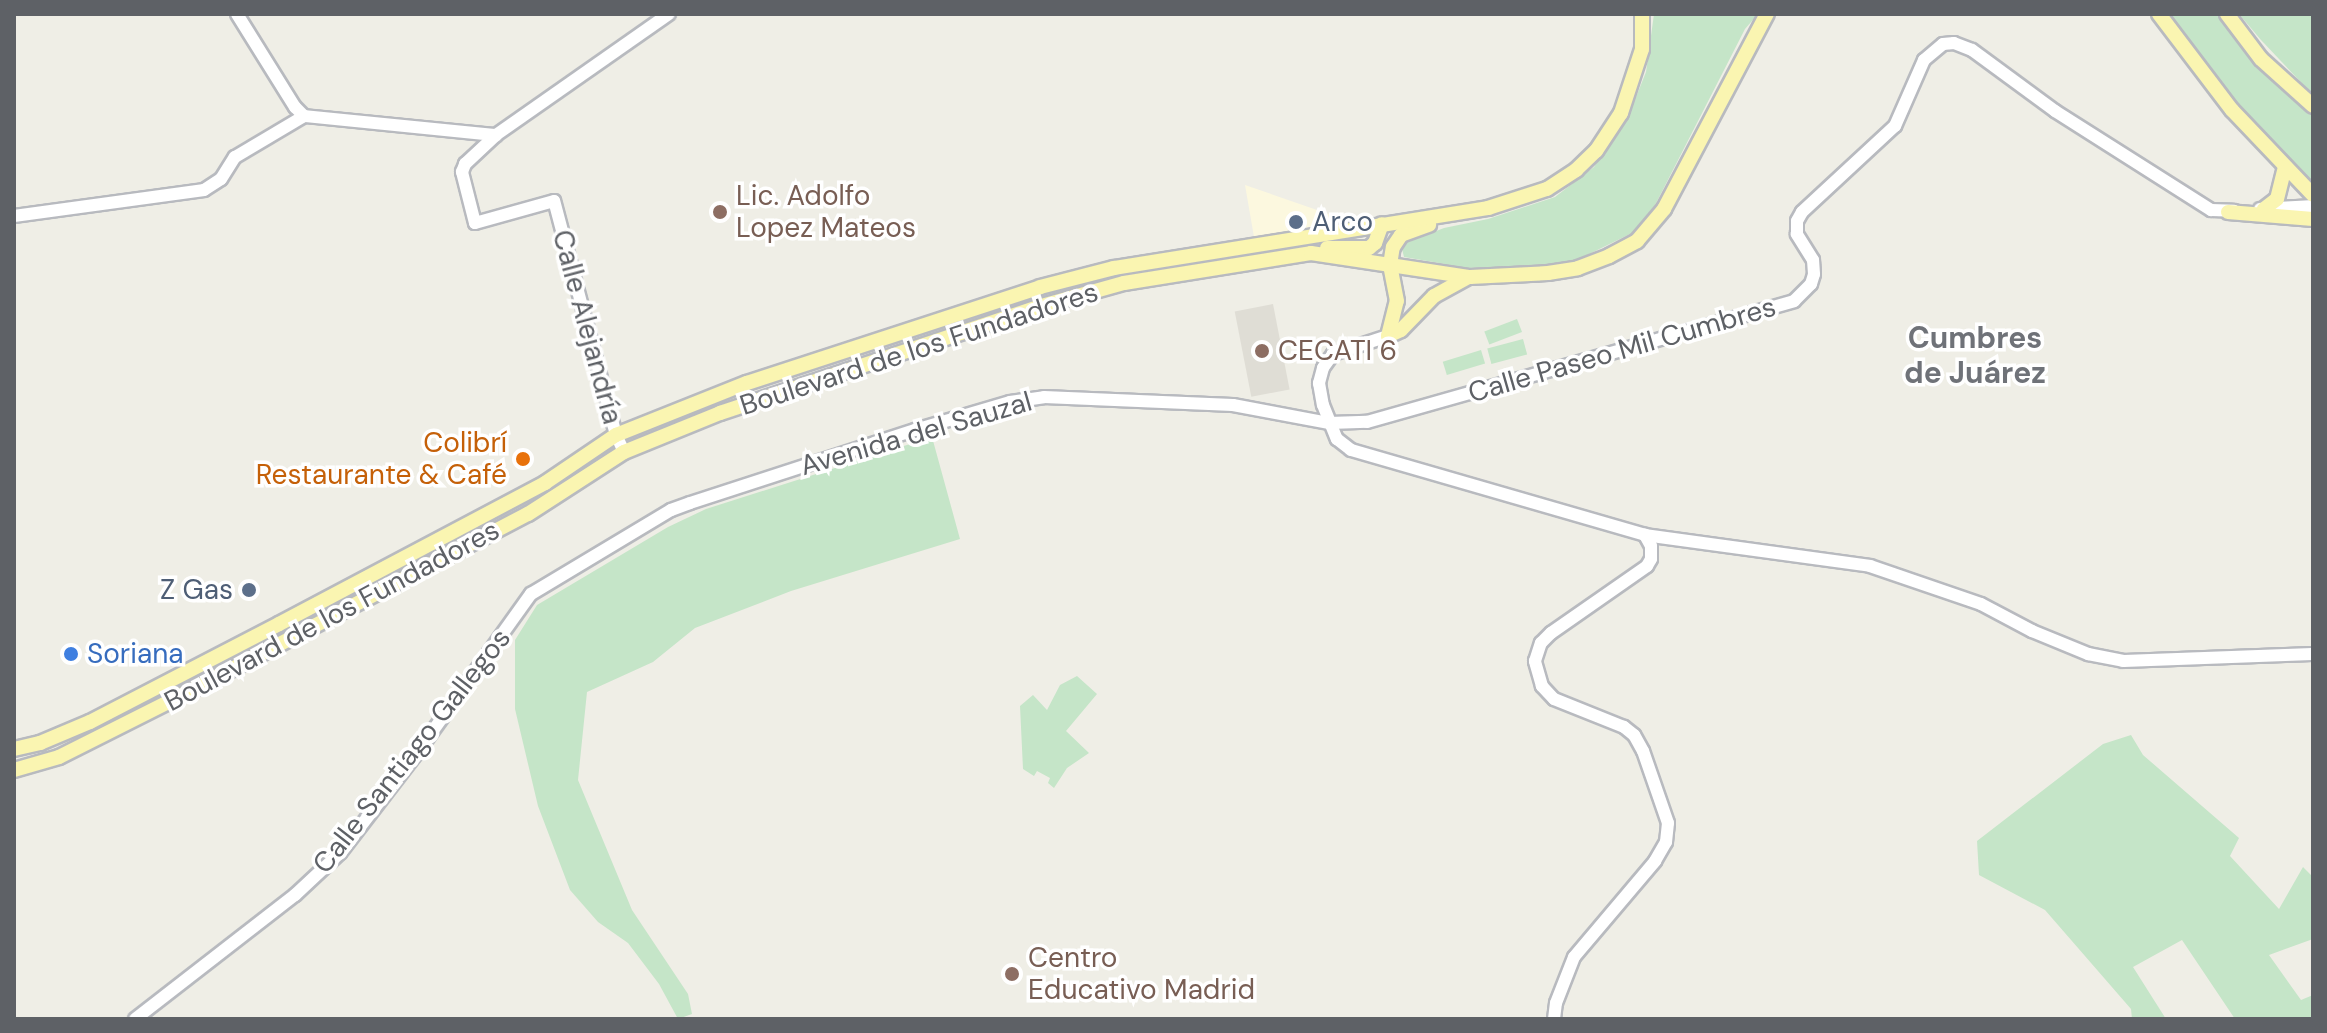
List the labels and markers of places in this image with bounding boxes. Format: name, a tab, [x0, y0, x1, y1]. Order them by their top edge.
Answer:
place label: Lic. Adolfo Lopez Mateos	[736, 179, 916, 245]
marker: Lic. Adolfo Lopez Mateos	[711, 203, 729, 221]
place label: Arco	[1312, 205, 1373, 239]
marker: Arco	[1287, 213, 1305, 231]
place label: CECATI 6	[1278, 334, 1397, 368]
marker: CECATI 6	[1253, 342, 1271, 360]
place label: Colibrí Restaurante & Café	[256, 426, 507, 492]
marker: Colibrí Restaurante & Café	[514, 450, 532, 468]
place label: Z Gas	[160, 573, 233, 607]
marker: Z Gas	[240, 581, 258, 599]
place label: Soriana	[87, 637, 183, 671]
marker: Soriana	[62, 645, 80, 663]
place label: Centro Educativo Madrid	[1028, 941, 1255, 1007]
marker: Centro Educativo Madrid	[1003, 965, 1021, 983]

